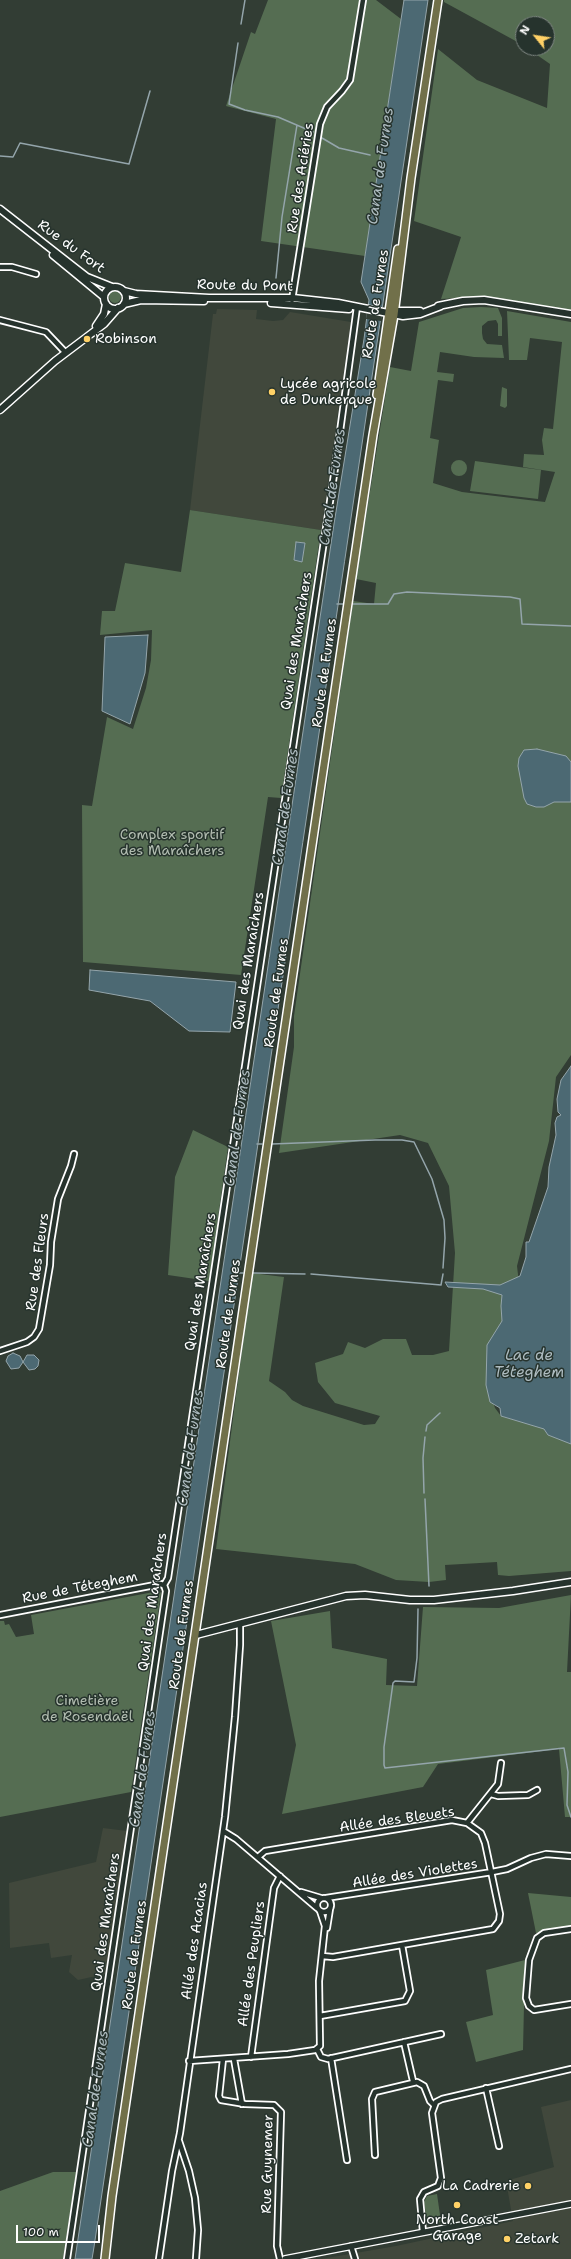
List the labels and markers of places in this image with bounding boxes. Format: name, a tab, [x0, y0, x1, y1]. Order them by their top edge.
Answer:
place label: Robinson	[95, 331, 157, 347]
marker: Robinson	[82, 334, 92, 344]
place label: Lycée agricole de Dunkerque	[280, 376, 376, 408]
marker: Lycée agricole de Dunkerque	[267, 387, 277, 397]
place label: La Cadrerie	[442, 2178, 520, 2194]
marker: La Cadrerie	[523, 2181, 533, 2191]
marker: North Coast Garage	[452, 2200, 462, 2210]
place label: North Coast Garage	[416, 2212, 498, 2244]
place label: Zetark	[515, 2231, 559, 2247]
marker: Zetark	[502, 2234, 512, 2244]

